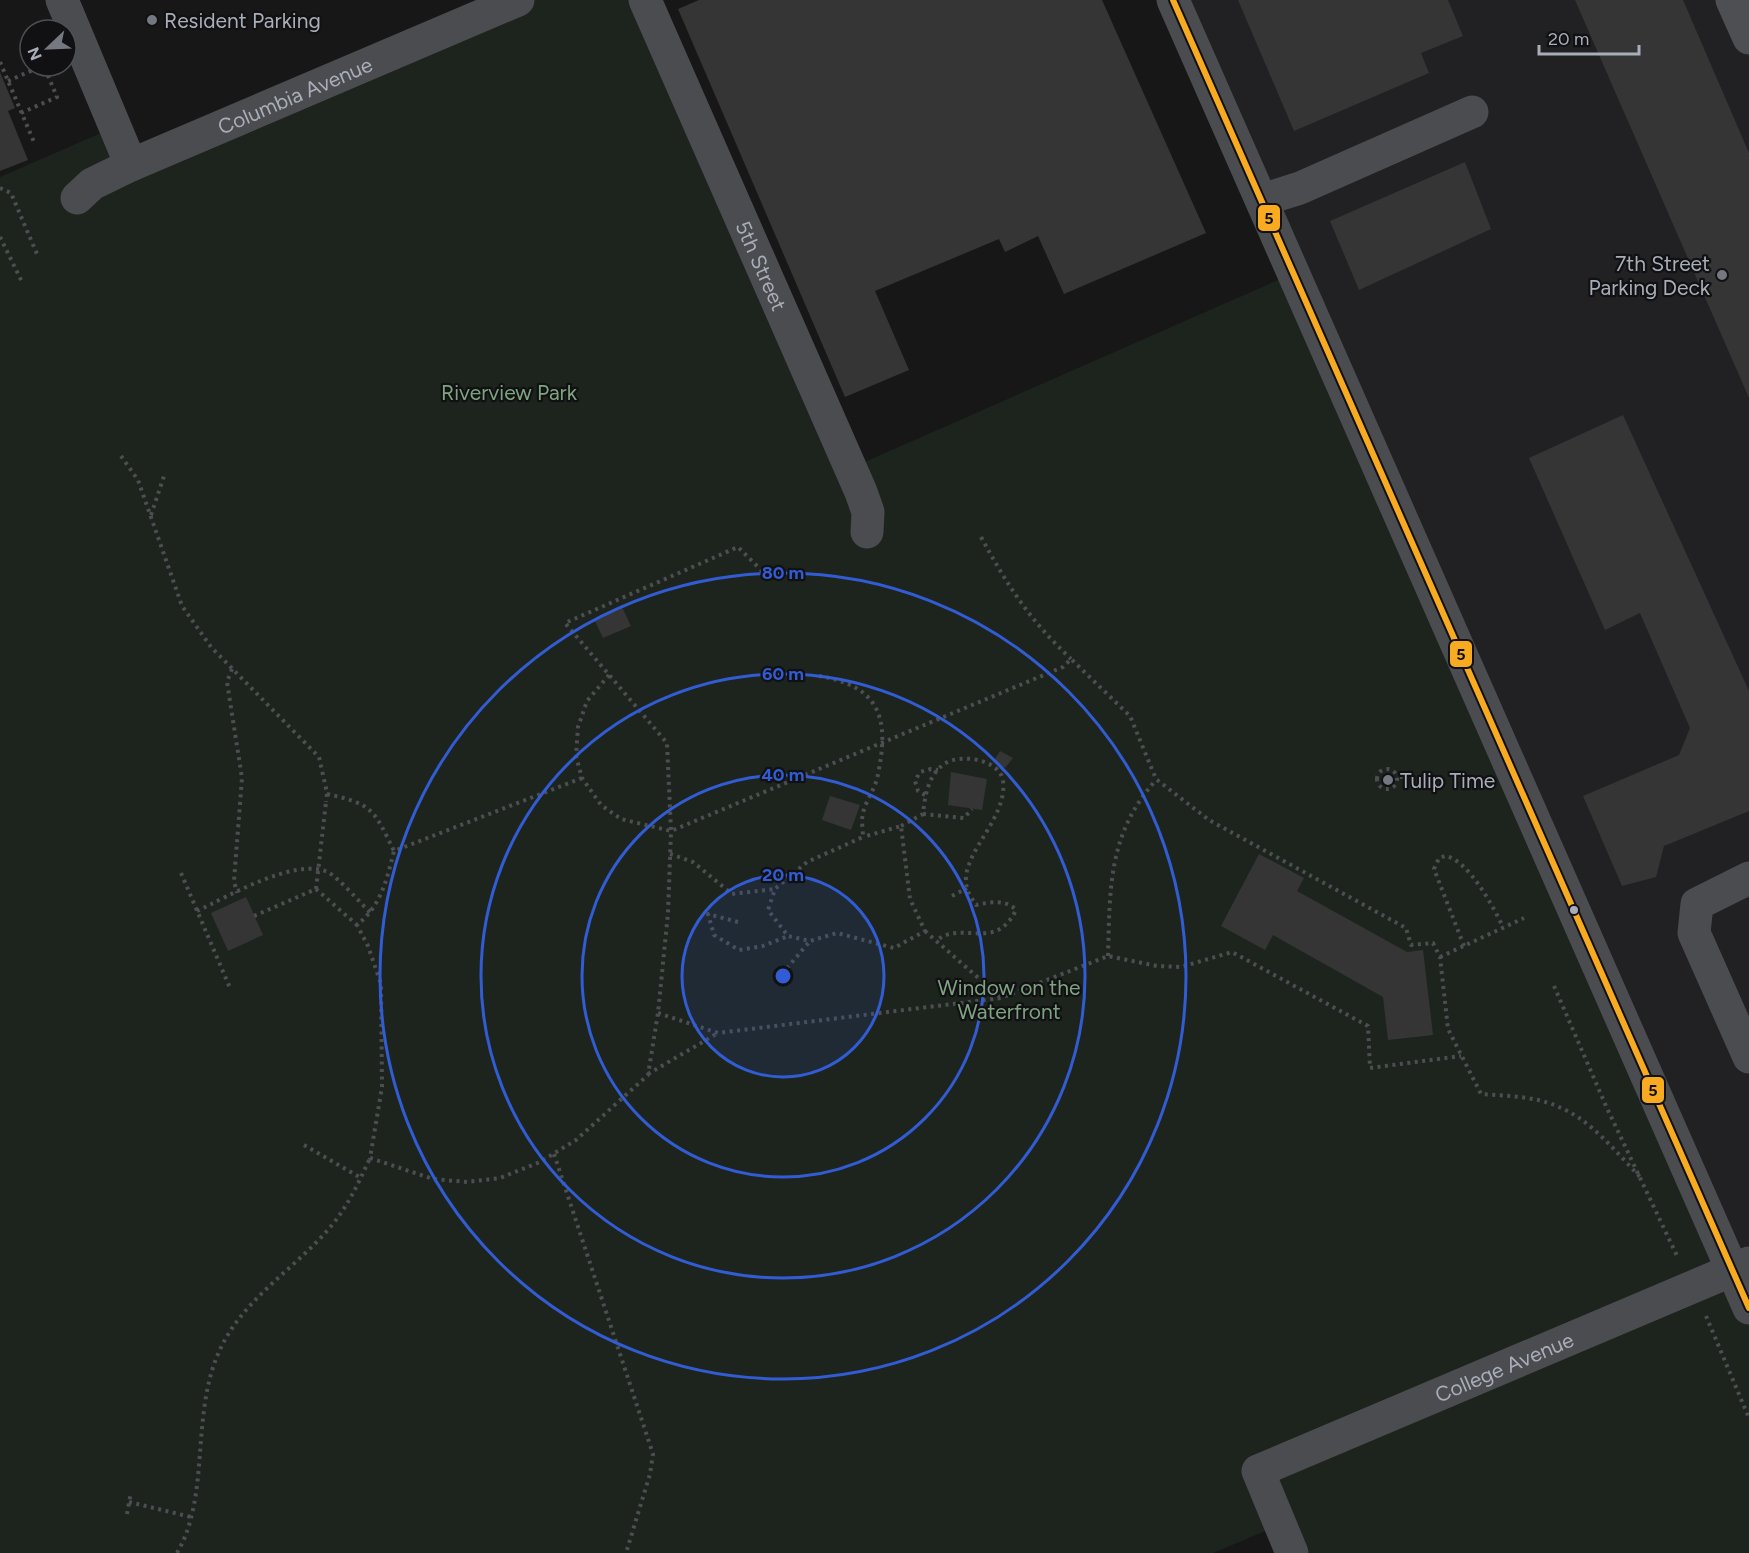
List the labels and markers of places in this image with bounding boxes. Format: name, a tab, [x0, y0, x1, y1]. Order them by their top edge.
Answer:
place label: Resident Parking	[164, 8, 321, 33]
marker: Resident Parking	[145, 13, 159, 27]
place label: 7th Street Parking Deck	[1588, 251, 1711, 300]
marker: 7th Street Parking Deck	[1715, 268, 1729, 282]
place label: Tulip Time	[1400, 768, 1495, 793]
marker: Tulip Time	[1381, 773, 1395, 787]
unlabelled marker	[1568, 904, 1580, 916]
centre of rings	[773, 966, 793, 986]

